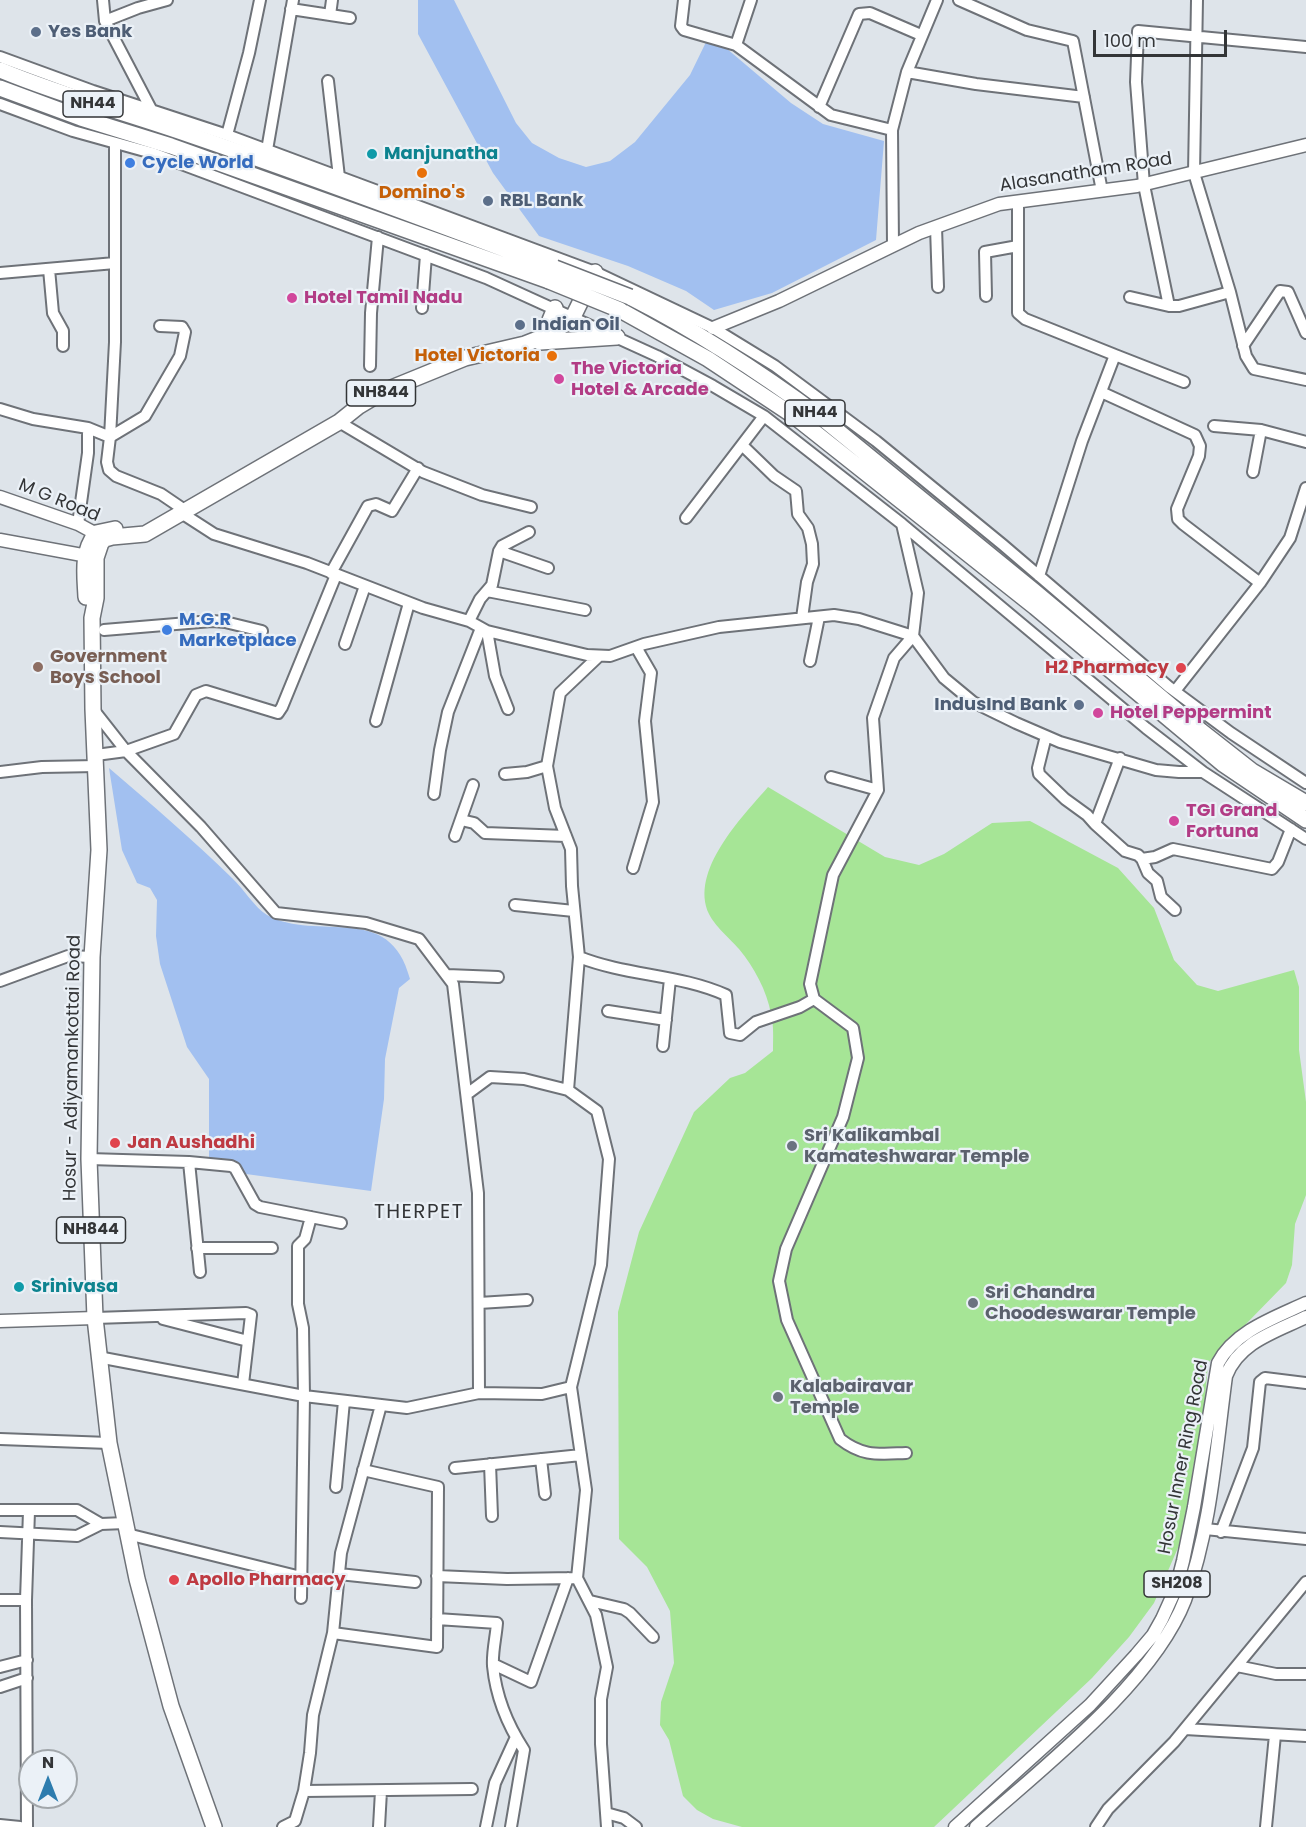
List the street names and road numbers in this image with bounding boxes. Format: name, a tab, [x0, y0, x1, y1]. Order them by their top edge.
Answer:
road number: NH44	[63, 91, 123, 117]
street label: Alasanatham Road	[998, 149, 1174, 197]
road number: NH844	[346, 380, 416, 406]
road number: NH44	[785, 400, 845, 426]
street label: M G Road	[15, 475, 103, 527]
street label: Hosur - Adiyamankottai Road	[60, 935, 86, 1201]
road number: NH844	[56, 1217, 125, 1243]
street label: Hosur Inner Ring Road	[1155, 1358, 1213, 1556]
road number: SH208	[1144, 1571, 1210, 1597]

